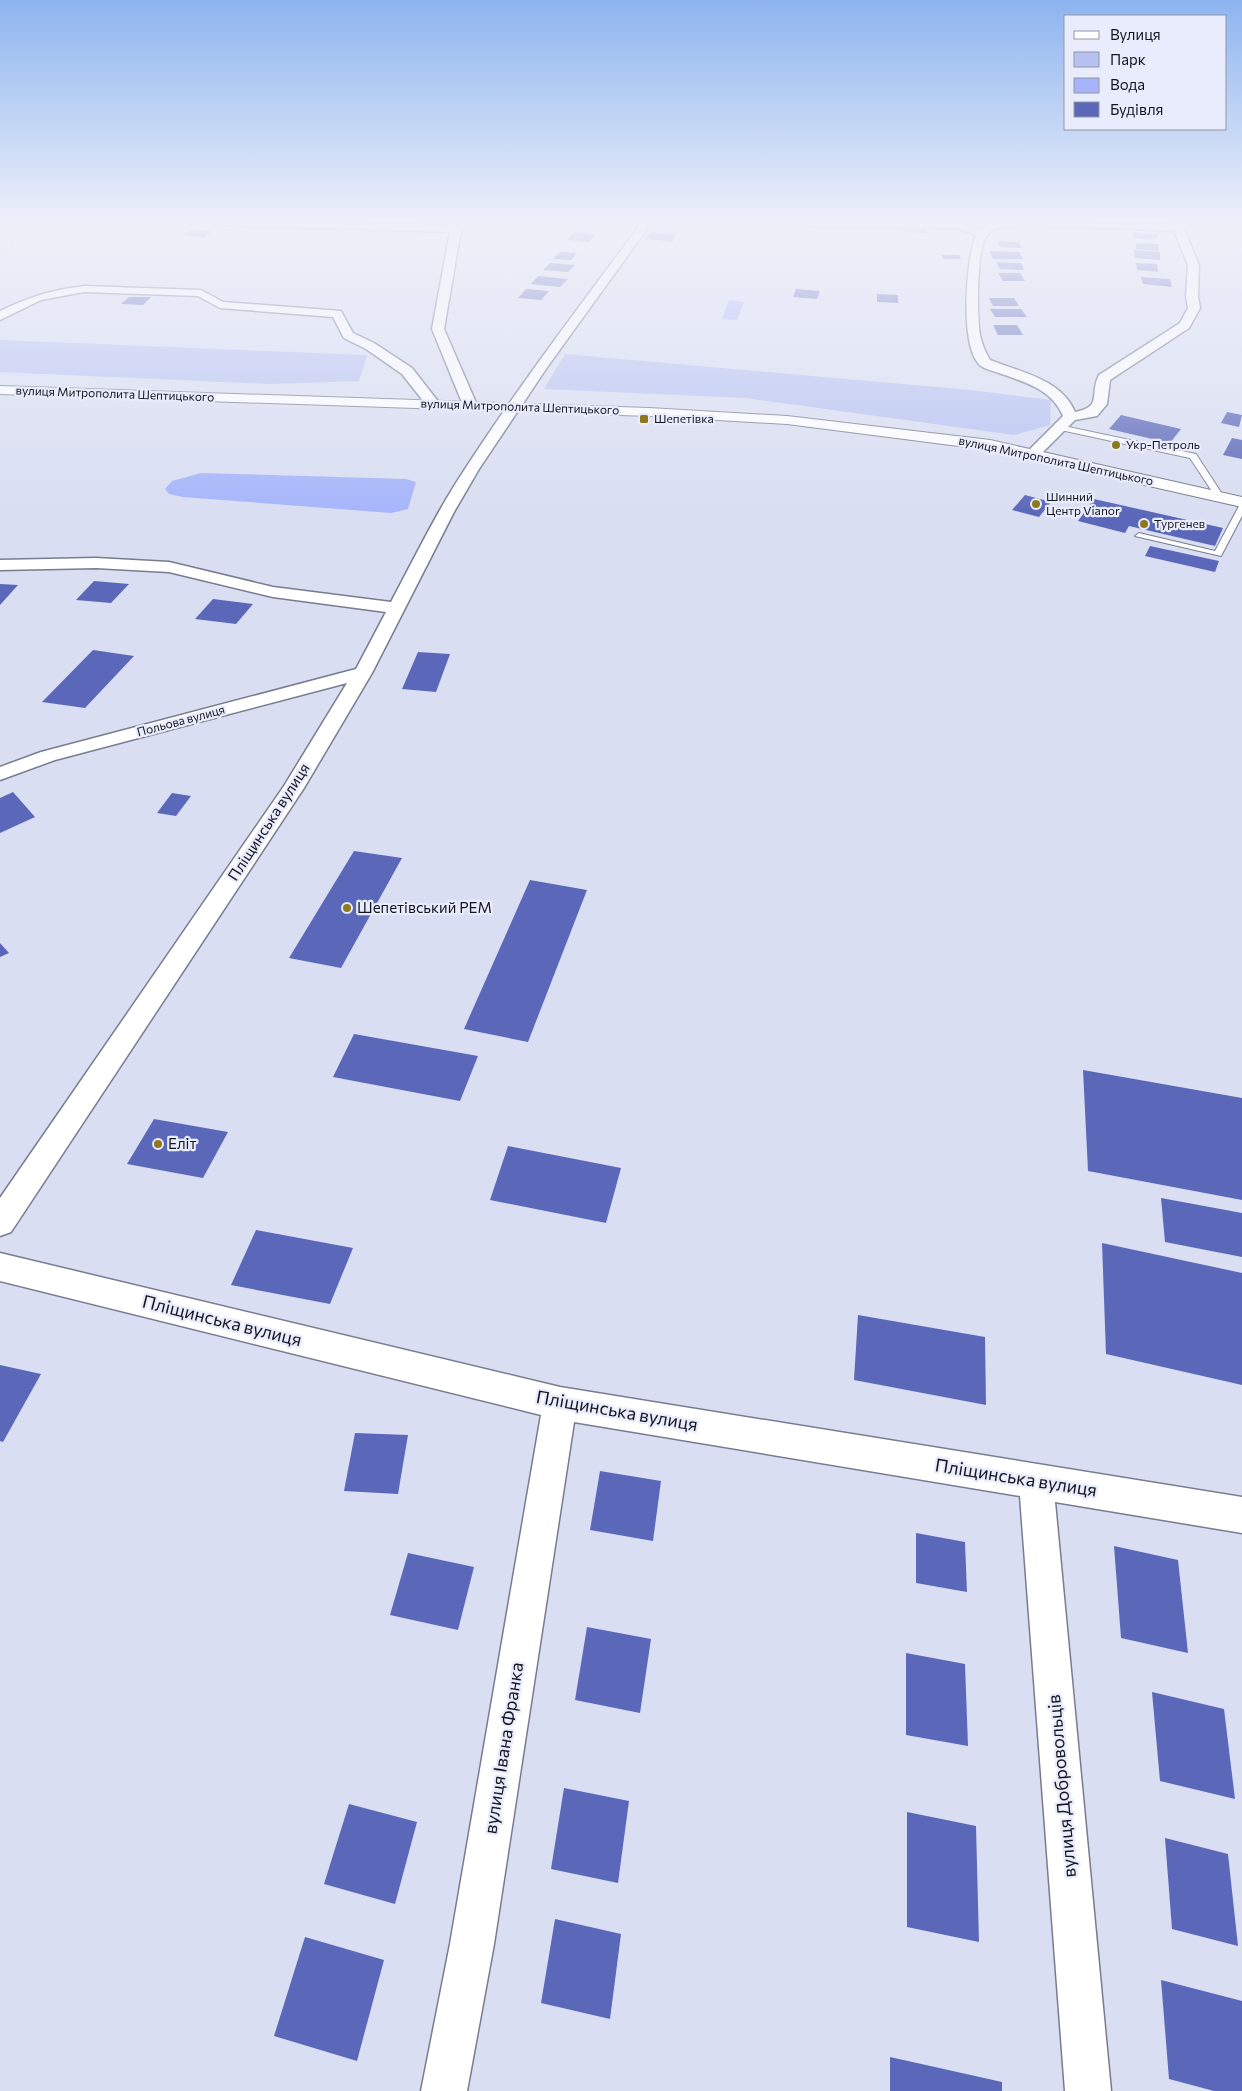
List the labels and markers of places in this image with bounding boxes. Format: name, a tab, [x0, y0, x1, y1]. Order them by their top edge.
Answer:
place label: Шепетівка	[654, 411, 714, 425]
marker: Шепетівка	[638, 413, 650, 425]
place label: Укр-Петроль	[1126, 437, 1200, 451]
marker: Укр-Петроль	[1110, 439, 1122, 451]
place label: Шинний Центр Vianor	[1046, 489, 1120, 517]
marker: Шинний Центр Vianor	[1030, 498, 1042, 510]
place label: Тургенев	[1154, 516, 1205, 530]
marker: Тургенев	[1138, 518, 1150, 530]
place label: Шепетівський РЕМ	[357, 898, 492, 916]
marker: Шепетівський РЕМ	[341, 902, 353, 914]
place label: Еліт	[168, 1134, 196, 1152]
marker: Еліт	[152, 1138, 164, 1150]

